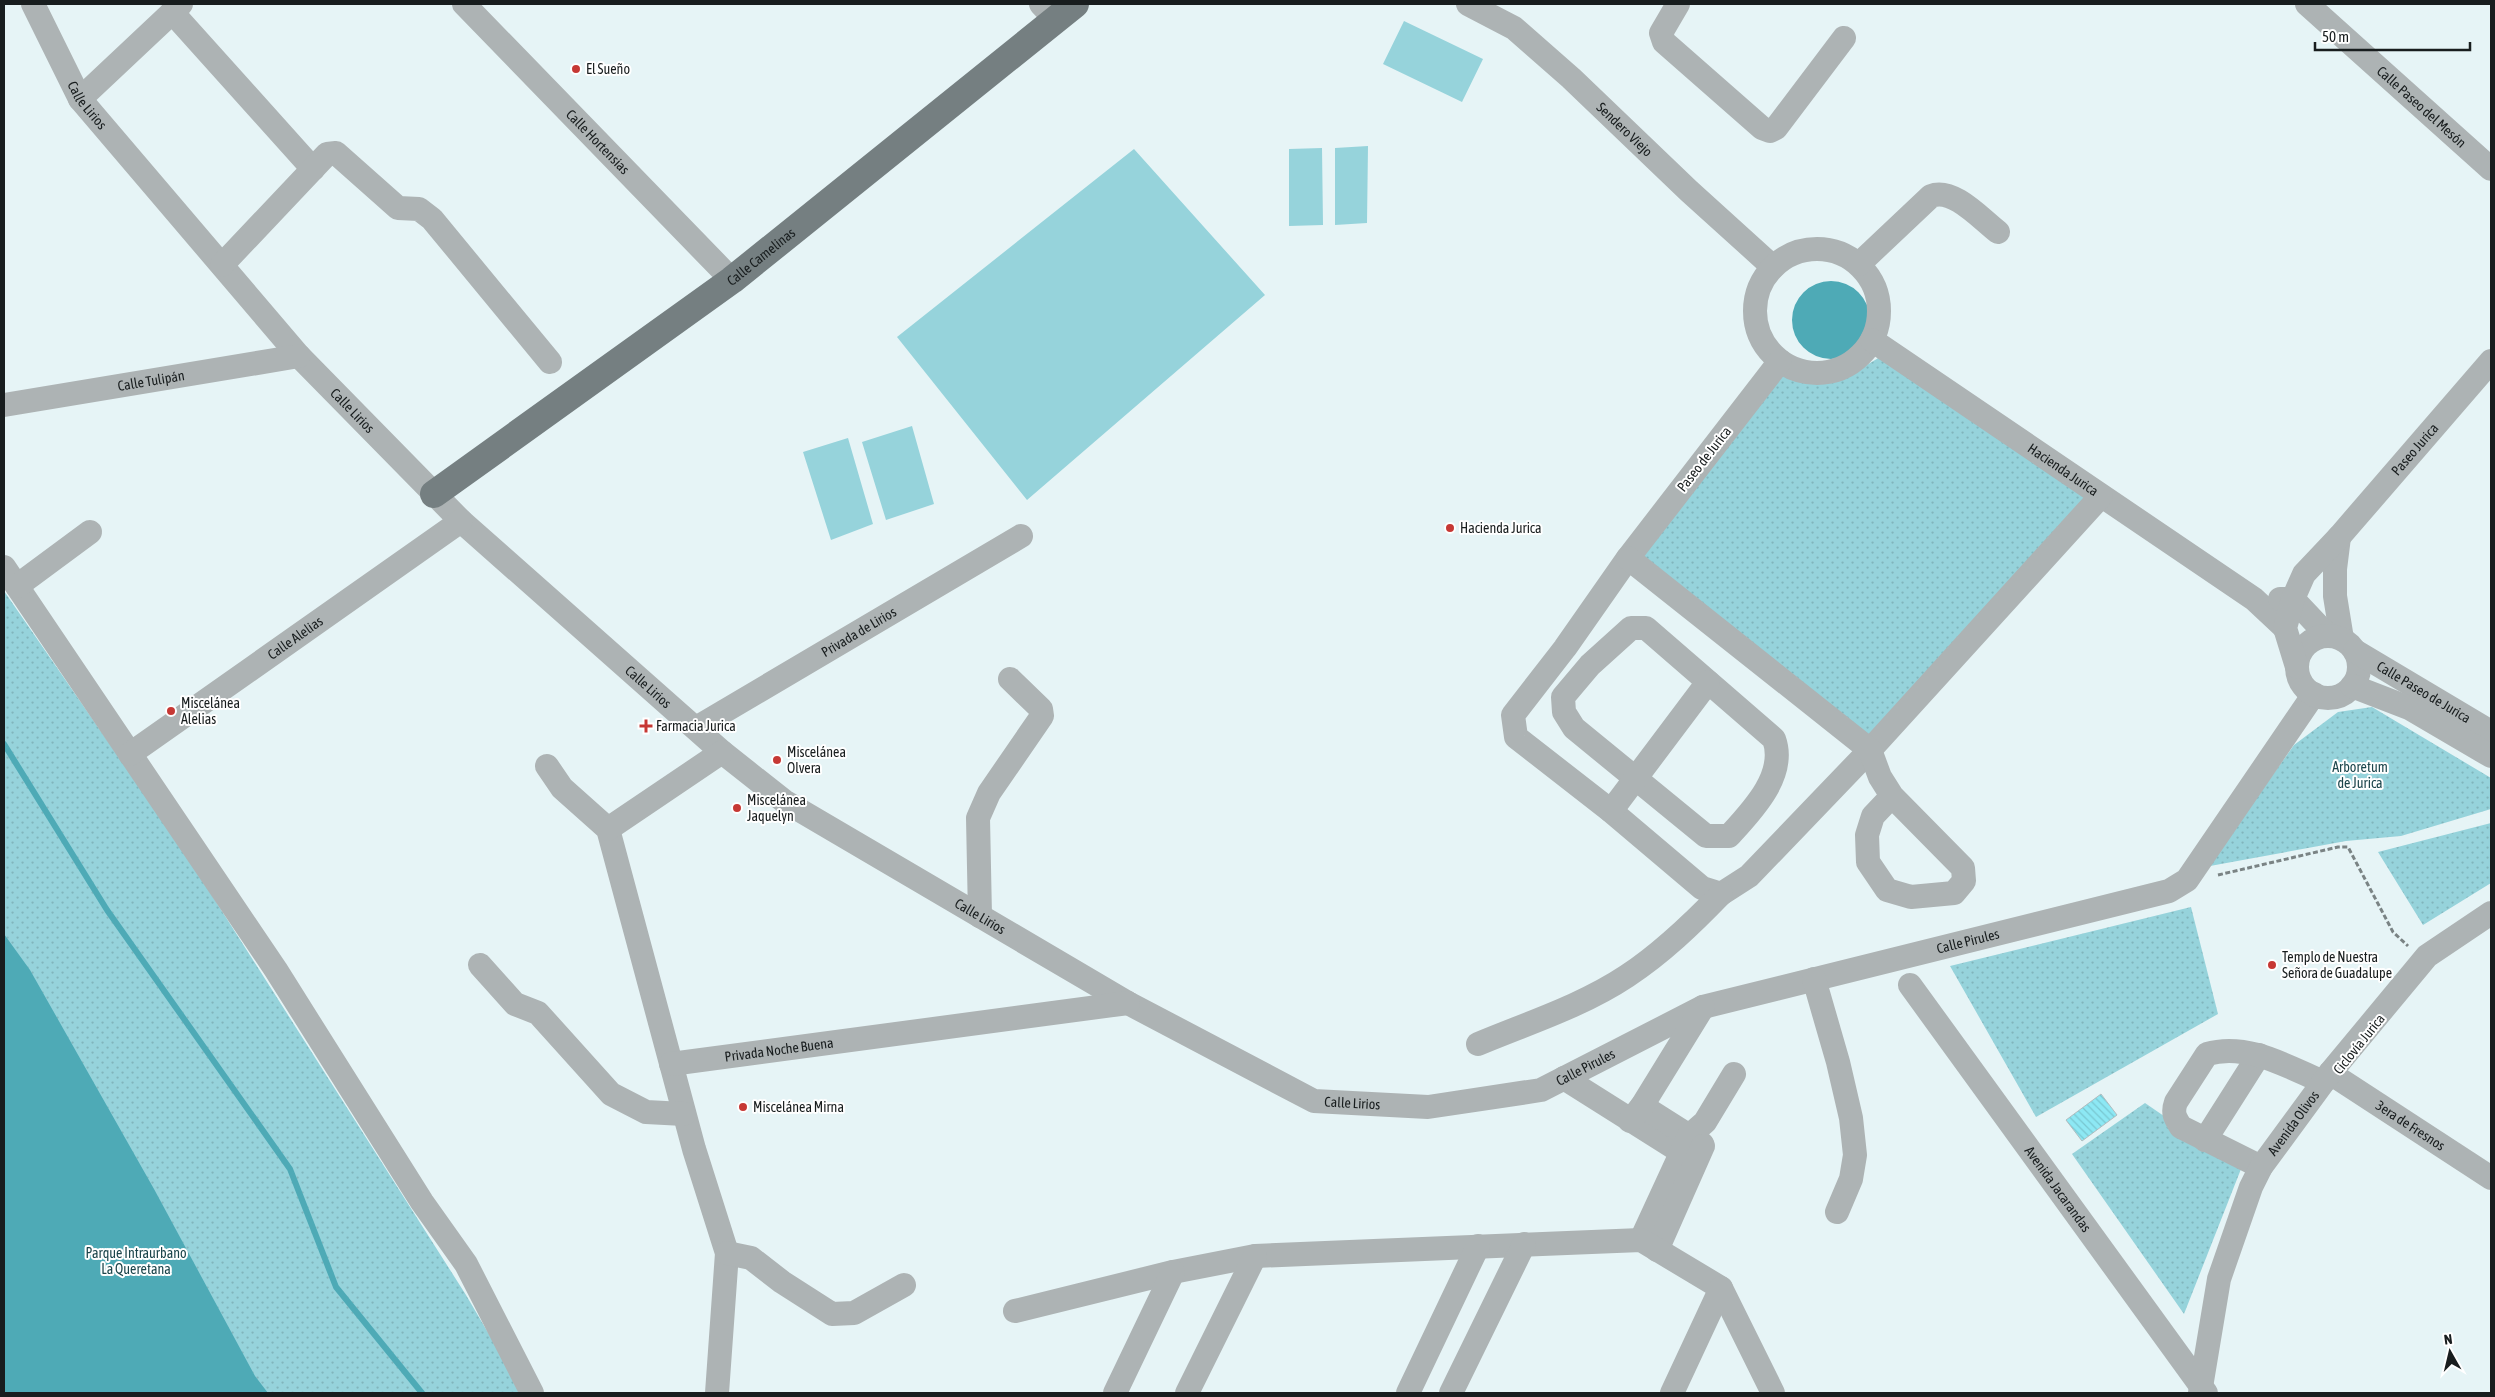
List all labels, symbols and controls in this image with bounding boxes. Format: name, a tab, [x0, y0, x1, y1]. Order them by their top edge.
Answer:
scale bar	[2315, 20, 2470, 52]
text: 50 m	[2322, 28, 2349, 45]
place label: El Sueño	[586, 61, 630, 77]
marker: El Sueño	[570, 63, 582, 75]
street label: Calle Paseo del Mesón	[2374, 63, 2469, 151]
street label: Calle Lirios	[64, 78, 110, 132]
street label: Sendero Viejo	[1593, 99, 1656, 160]
street label: Calle Hortensias	[563, 106, 633, 177]
street label: Calle Camelinas	[724, 224, 798, 289]
street label: Calle Tulipán	[116, 367, 186, 394]
street label: Calle Lirios	[327, 385, 378, 436]
street label: Paseo Jurica	[2388, 420, 2441, 478]
street label: Paseo de Jurica	[1674, 423, 1734, 495]
street label: Hacienda Jurica	[2025, 440, 2101, 499]
place label: Hacienda Jurica	[1460, 520, 1542, 536]
marker: Hacienda Jurica	[1444, 522, 1456, 534]
street label: Privada de Lirios	[819, 604, 899, 660]
street label: Calle Alelias	[265, 613, 326, 663]
street label: Calle Paseo de Jurica	[2374, 658, 2474, 726]
street label: Calle Lirios	[622, 662, 675, 711]
place label: Miscelánea Alelias	[181, 695, 240, 727]
marker: Miscelánea Alelias	[165, 705, 177, 717]
place label: Farmacia Jurica	[656, 718, 736, 734]
marker: Farmacia Jurica	[640, 720, 652, 732]
place label: Miscelánea Olvera	[787, 744, 846, 776]
marker: Miscelánea Olvera	[771, 754, 783, 766]
park label: Arboretum de Jurica	[2332, 759, 2388, 791]
place label: Miscelánea Jaquelyn	[747, 792, 806, 824]
marker: Miscelánea Jaquelyn	[731, 802, 743, 814]
street label: Calle Lirios	[952, 895, 1008, 937]
street label: Calle Pirules	[1935, 926, 2001, 957]
place label: Templo de Nuestra Señora de Guadalupe	[2282, 949, 2392, 981]
marker: Templo de Nuestra Señora de Guadalupe	[2266, 959, 2278, 971]
street label: Ciclovía Jurica	[2330, 1011, 2388, 1077]
street label: Privada Noche Buena	[724, 1034, 834, 1065]
street label: Calle Pirules	[1553, 1045, 1618, 1089]
street label: Avenida Olivos	[2264, 1087, 2322, 1158]
street label: Calle Lirios	[1324, 1094, 1381, 1112]
street label: 3era de Fresnos	[2373, 1097, 2448, 1154]
place label: Miscelánea Mirna	[753, 1099, 844, 1115]
marker: Miscelánea Mirna	[737, 1101, 749, 1113]
street label: Avenida Jacarandas	[2022, 1143, 2094, 1235]
park label: Parque Intraurbano La Queretana	[85, 1245, 187, 1277]
north arrow	[2425, 1327, 2475, 1377]
text: N	[2443, 1331, 2453, 1348]

